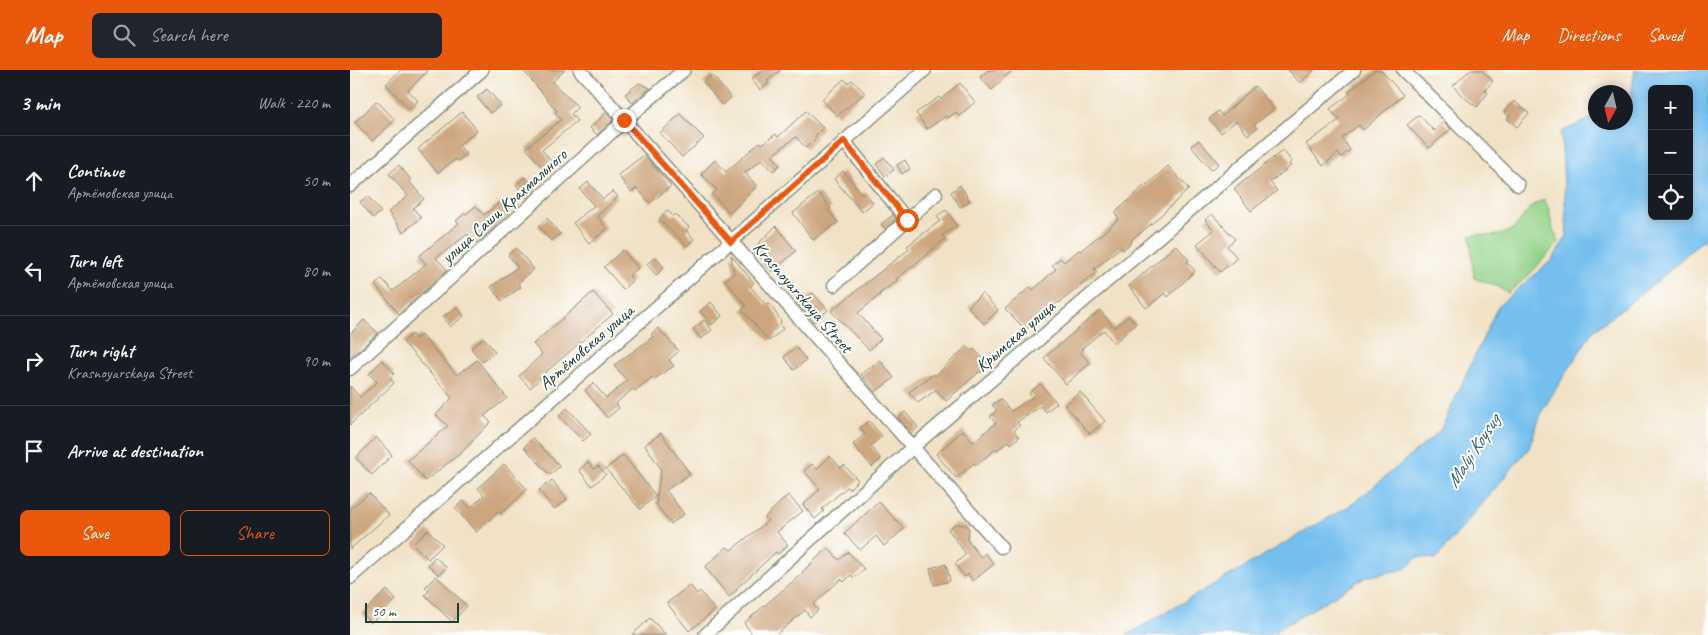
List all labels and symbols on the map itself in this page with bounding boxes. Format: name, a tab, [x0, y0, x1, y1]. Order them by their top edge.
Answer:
north arrow	[1588, 85, 1633, 130]
route end	[613, 109, 636, 132]
street label: улица Саши Крахмального	[436, 143, 572, 269]
route start	[896, 209, 919, 232]
street label: Krasnoyarskaya Street	[748, 237, 859, 359]
street label: Крымская улица	[971, 294, 1061, 376]
street label: Артёмовская улица	[534, 299, 639, 394]
water label: Malyi Koysug	[1441, 407, 1507, 492]
scale bar	[365, 600, 459, 623]

